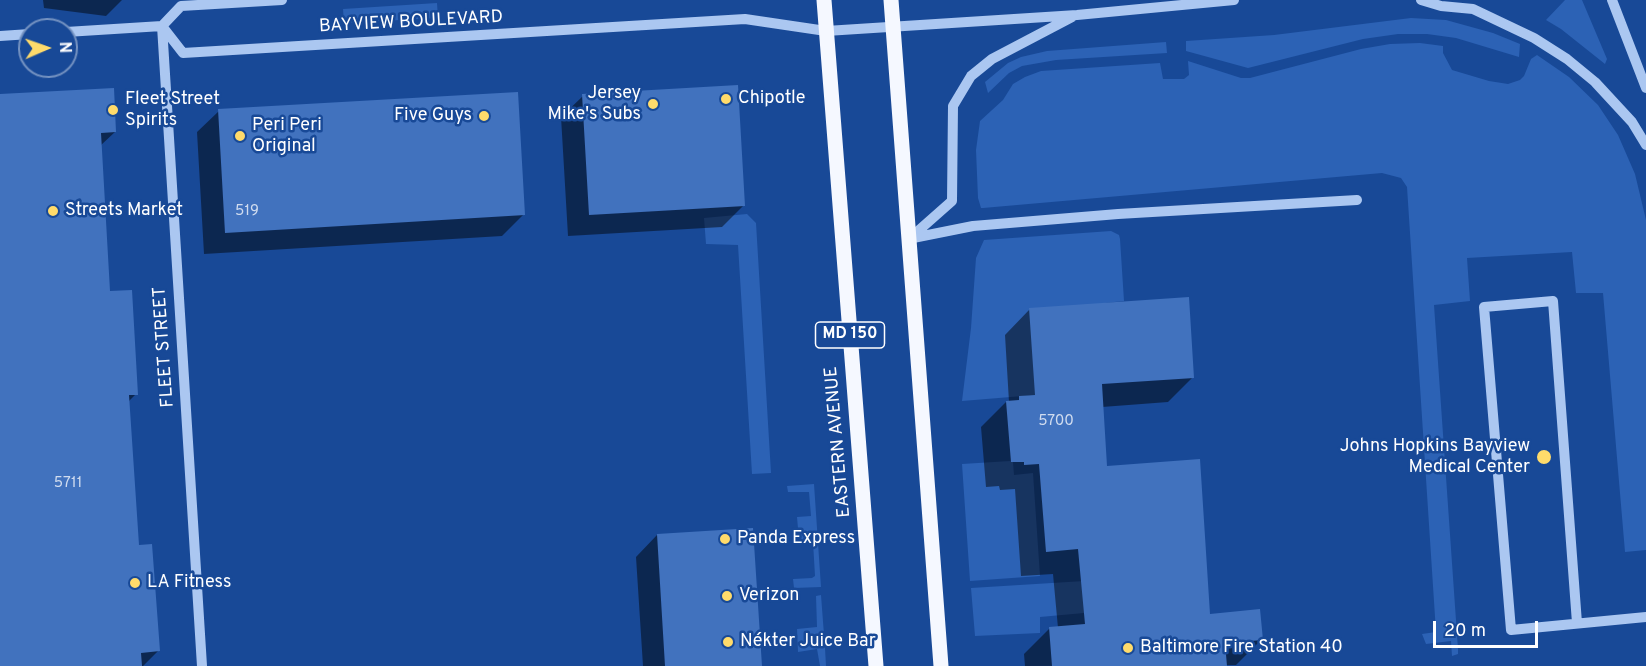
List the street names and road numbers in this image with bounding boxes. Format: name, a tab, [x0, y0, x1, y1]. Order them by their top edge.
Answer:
street label: BAYVIEW BOULEVARD	[318, 7, 504, 39]
street label: FLEET STREET	[150, 286, 180, 408]
road number: MD 150	[816, 322, 884, 348]
street label: EASTERN AVENUE	[822, 365, 856, 519]

